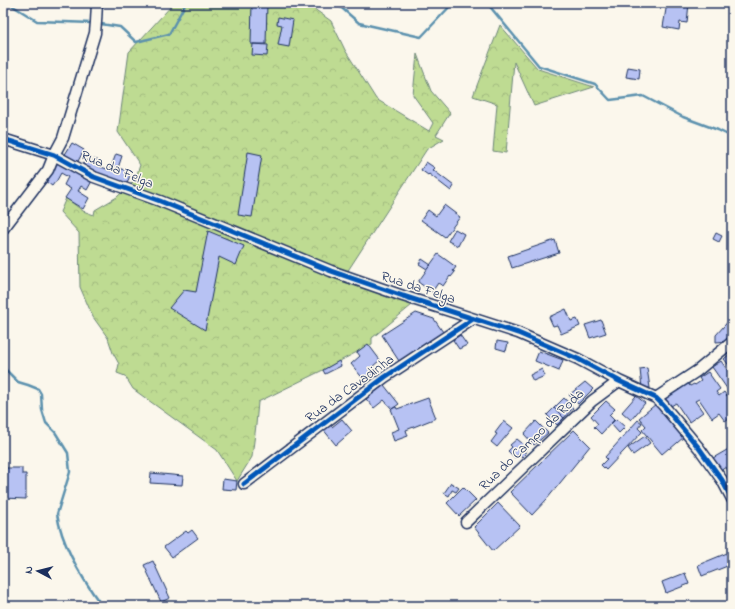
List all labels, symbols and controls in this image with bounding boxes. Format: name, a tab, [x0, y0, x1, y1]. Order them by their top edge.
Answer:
street label: Rua da Felga	[77, 145, 157, 196]
street label: Rua da Felga	[378, 266, 458, 311]
street label: Rua da Cavadinha	[301, 350, 399, 428]
street label: Rua do Campo da Roda	[475, 384, 589, 496]
north arrow	[18, 551, 58, 591]
text: N	[21, 565, 37, 575]

